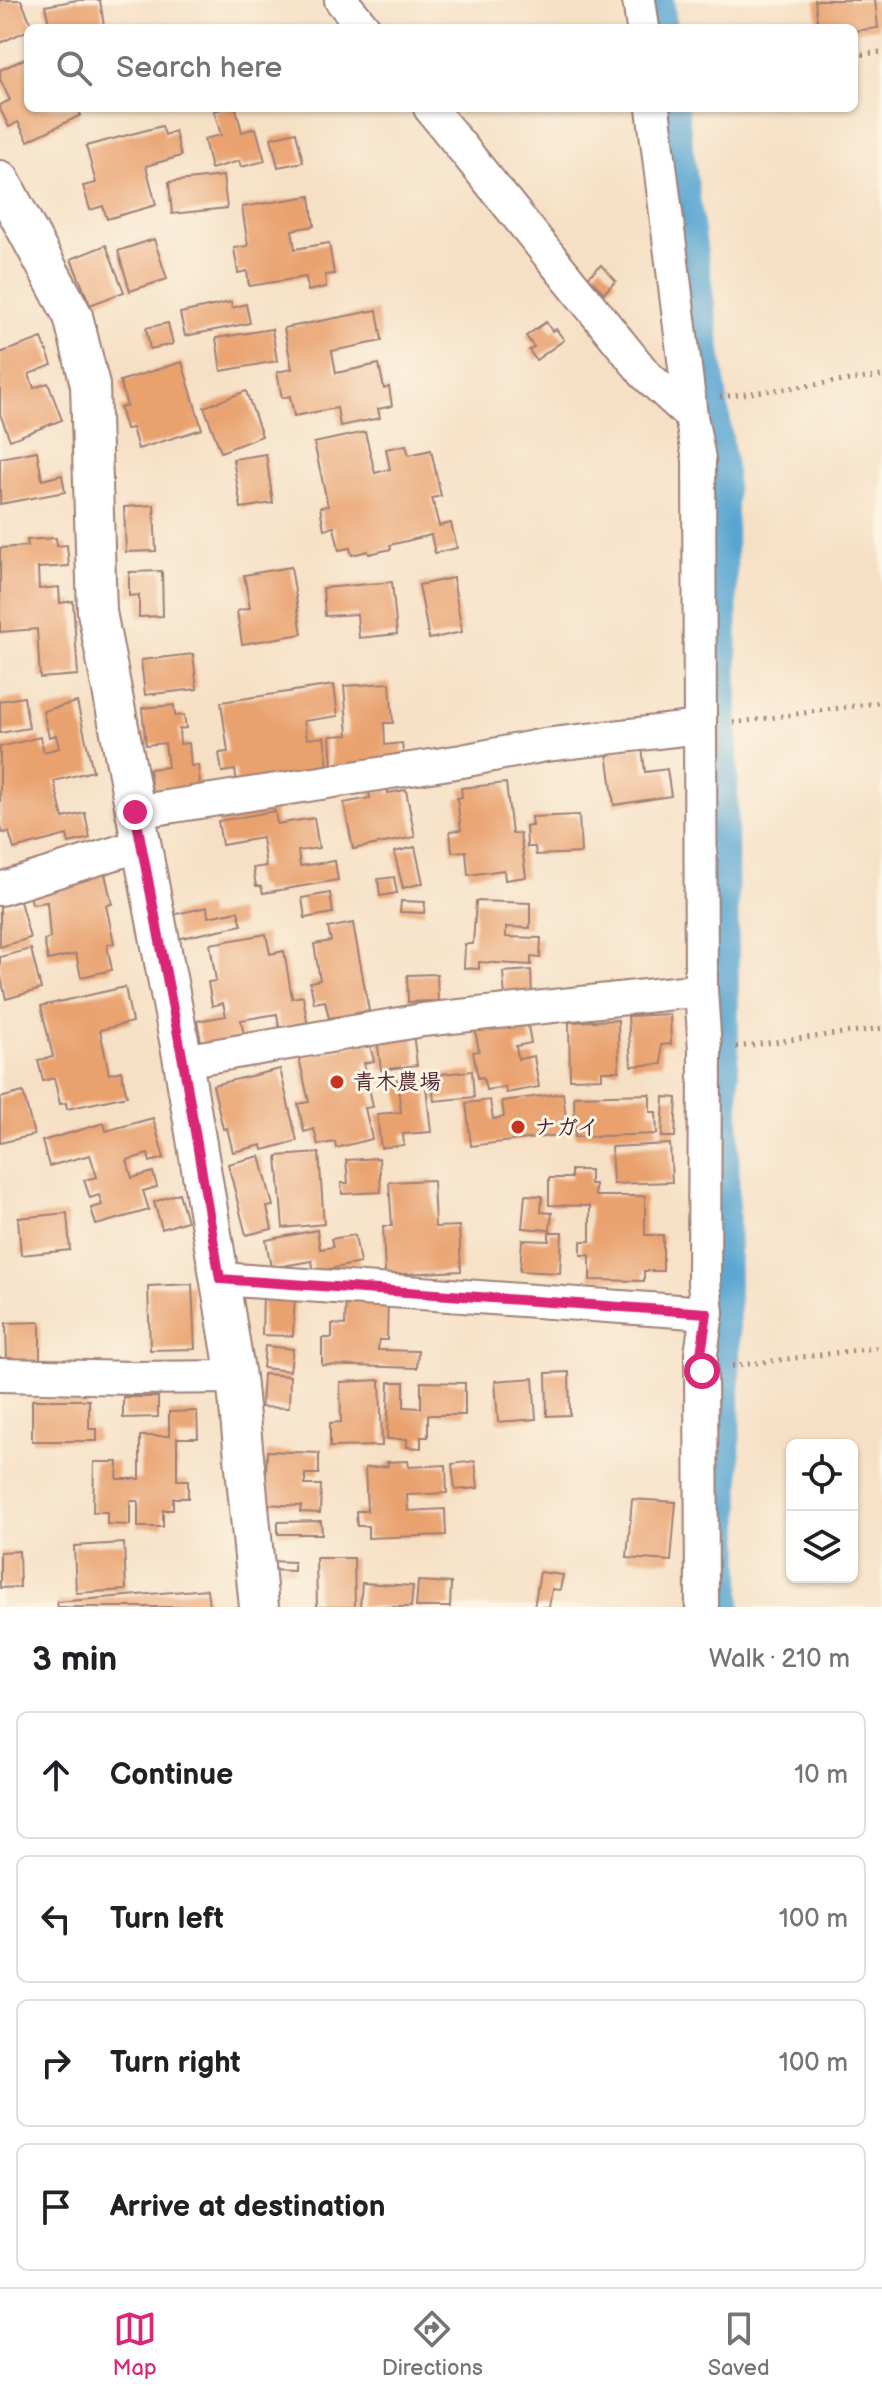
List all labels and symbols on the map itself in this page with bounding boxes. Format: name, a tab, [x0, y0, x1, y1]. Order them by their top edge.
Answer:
route end	[117, 794, 153, 830]
place label: 青木農場	[353, 1069, 441, 1096]
marker: 青木農場	[328, 1073, 346, 1091]
place label: ナガイ	[534, 1114, 599, 1141]
marker: ナガイ	[509, 1118, 527, 1136]
route start	[684, 1353, 720, 1389]

